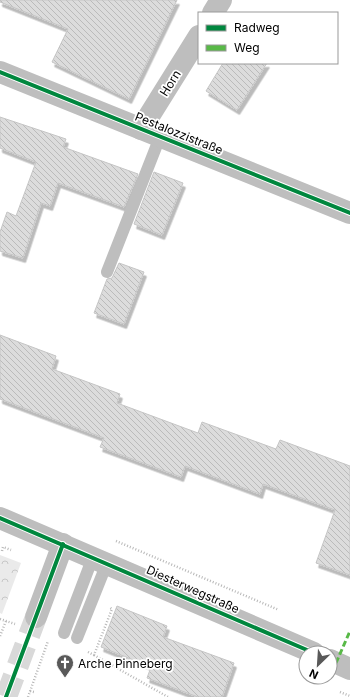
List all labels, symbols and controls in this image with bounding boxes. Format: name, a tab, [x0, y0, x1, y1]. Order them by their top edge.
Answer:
legend	[198, 12, 338, 64]
text: Radweg	[234, 20, 280, 35]
text: Weg	[234, 40, 260, 55]
street label: Horn	[156, 67, 184, 99]
street label: Pestalozzistraße	[133, 109, 225, 157]
street label: Diesterwegstraße	[144, 562, 242, 616]
north arrow	[298, 645, 338, 685]
church icon: Arche Pinneberg	[55, 653, 75, 678]
place label: Arche Pinneberg	[78, 656, 173, 671]
text: N	[307, 666, 321, 682]

